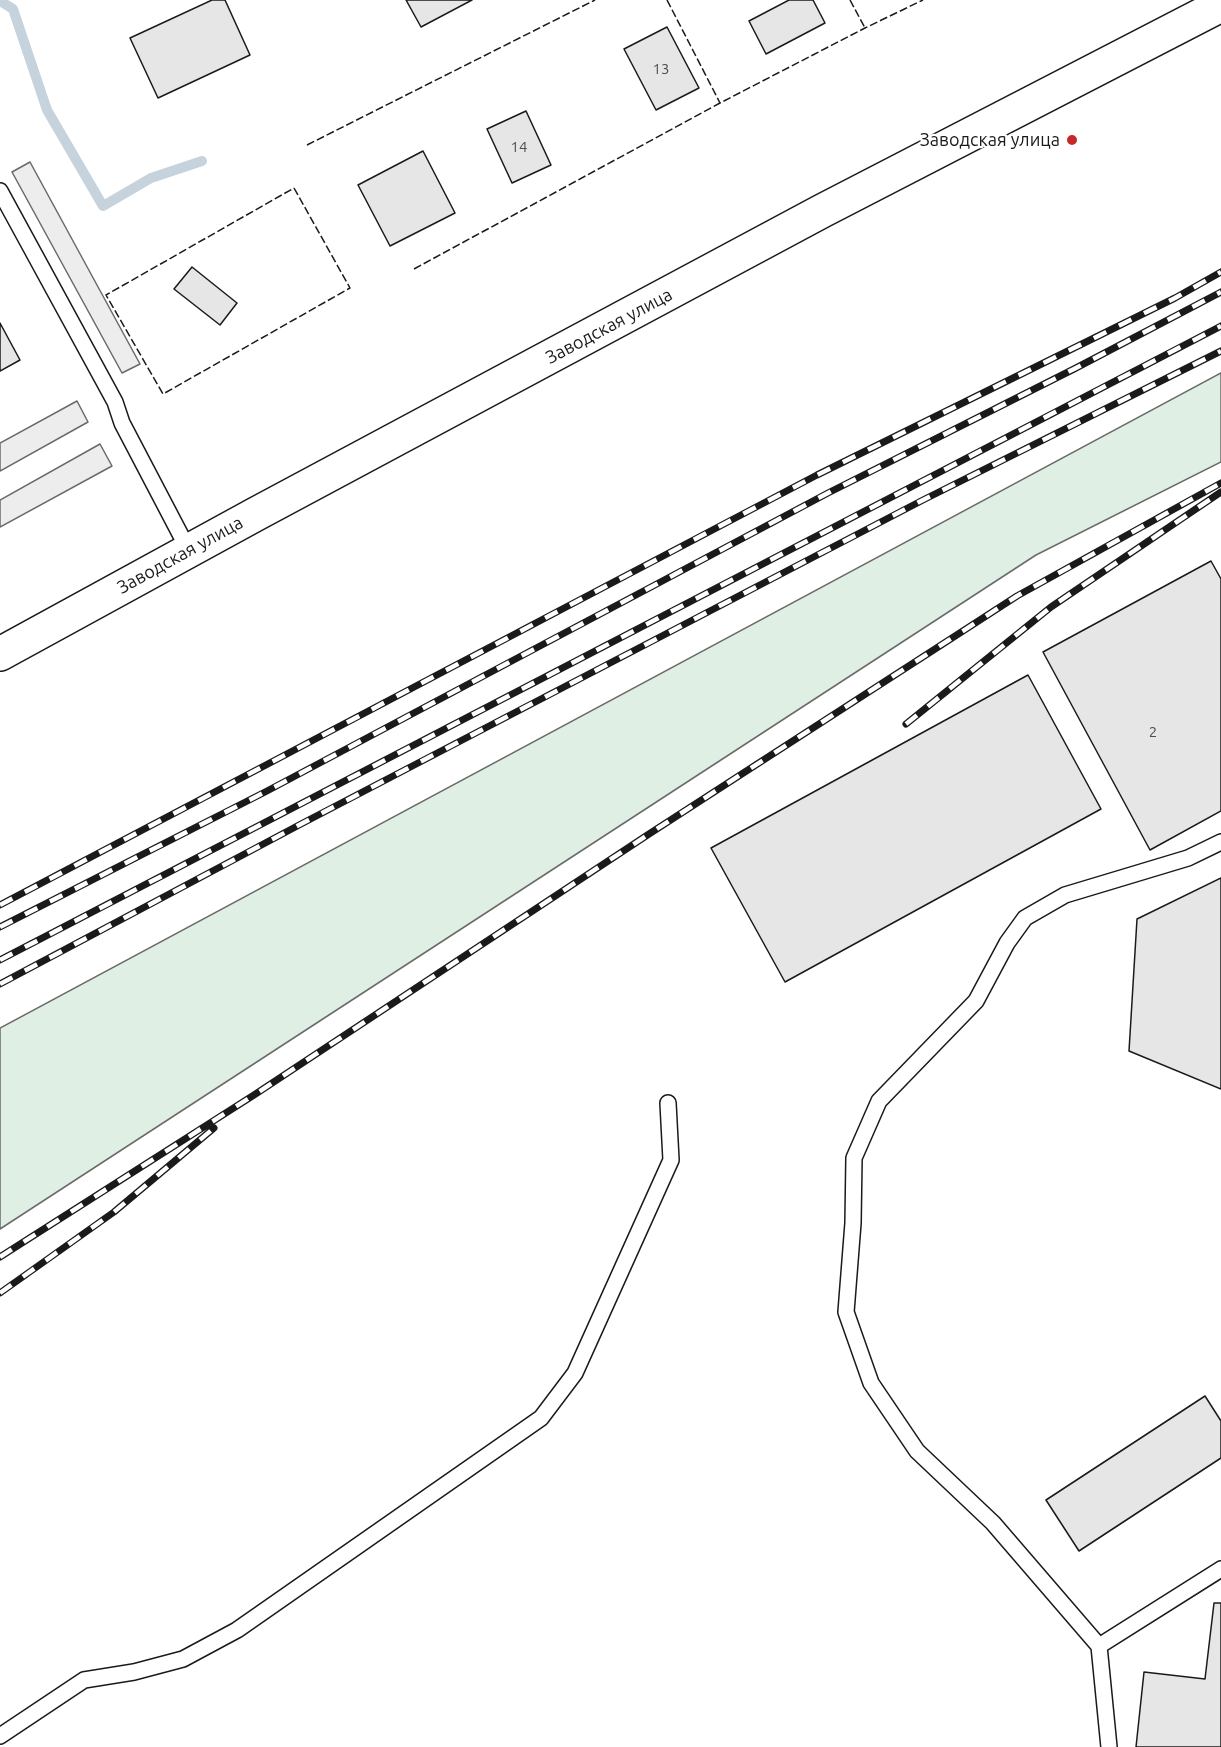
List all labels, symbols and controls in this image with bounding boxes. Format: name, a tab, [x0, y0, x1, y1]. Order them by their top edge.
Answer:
house number: 13	[653, 60, 669, 78]
place label: Заводская улица	[920, 129, 1060, 151]
marker: Заводская улица	[1065, 133, 1079, 147]
house number: 14	[511, 138, 527, 156]
street label: Заводская улица	[542, 284, 676, 368]
street label: Заводская улица	[113, 512, 247, 598]
house number: 2	[1149, 723, 1157, 741]

